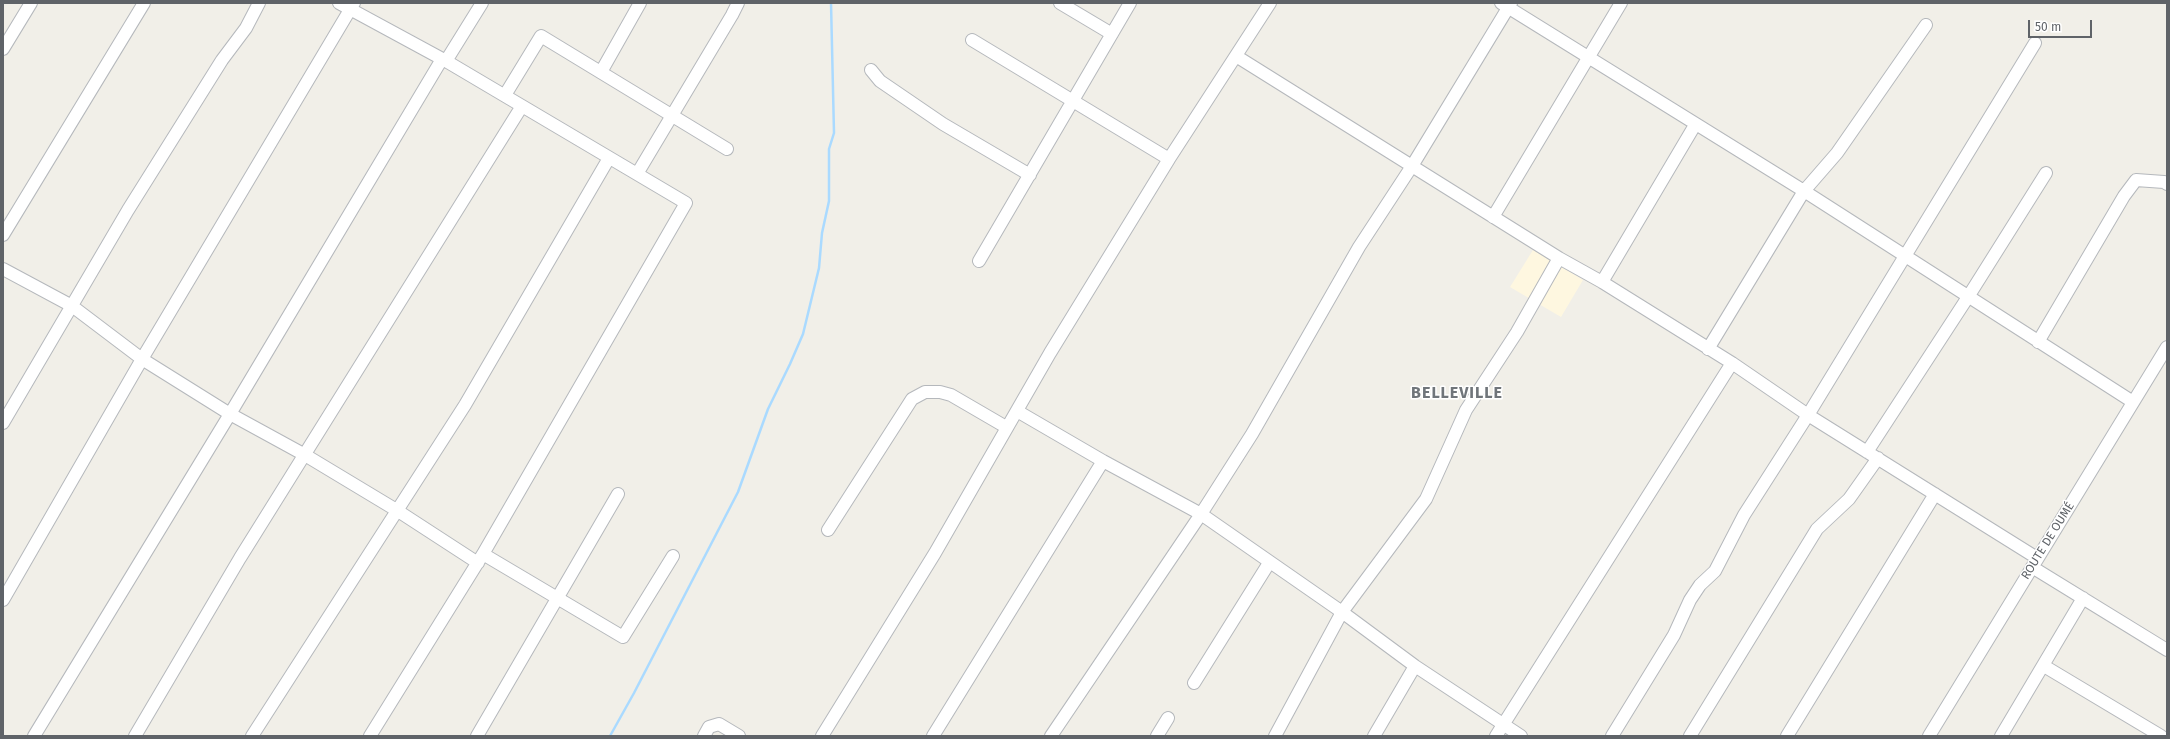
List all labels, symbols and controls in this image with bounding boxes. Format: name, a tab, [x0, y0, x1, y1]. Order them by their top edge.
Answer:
scale bar	[2030, 12, 2094, 38]
text: 50 m	[2035, 20, 2061, 34]
district label: BELLEVILLE	[1411, 384, 1503, 404]
street label: ROUTE DE OUMÉ	[2018, 500, 2078, 582]

